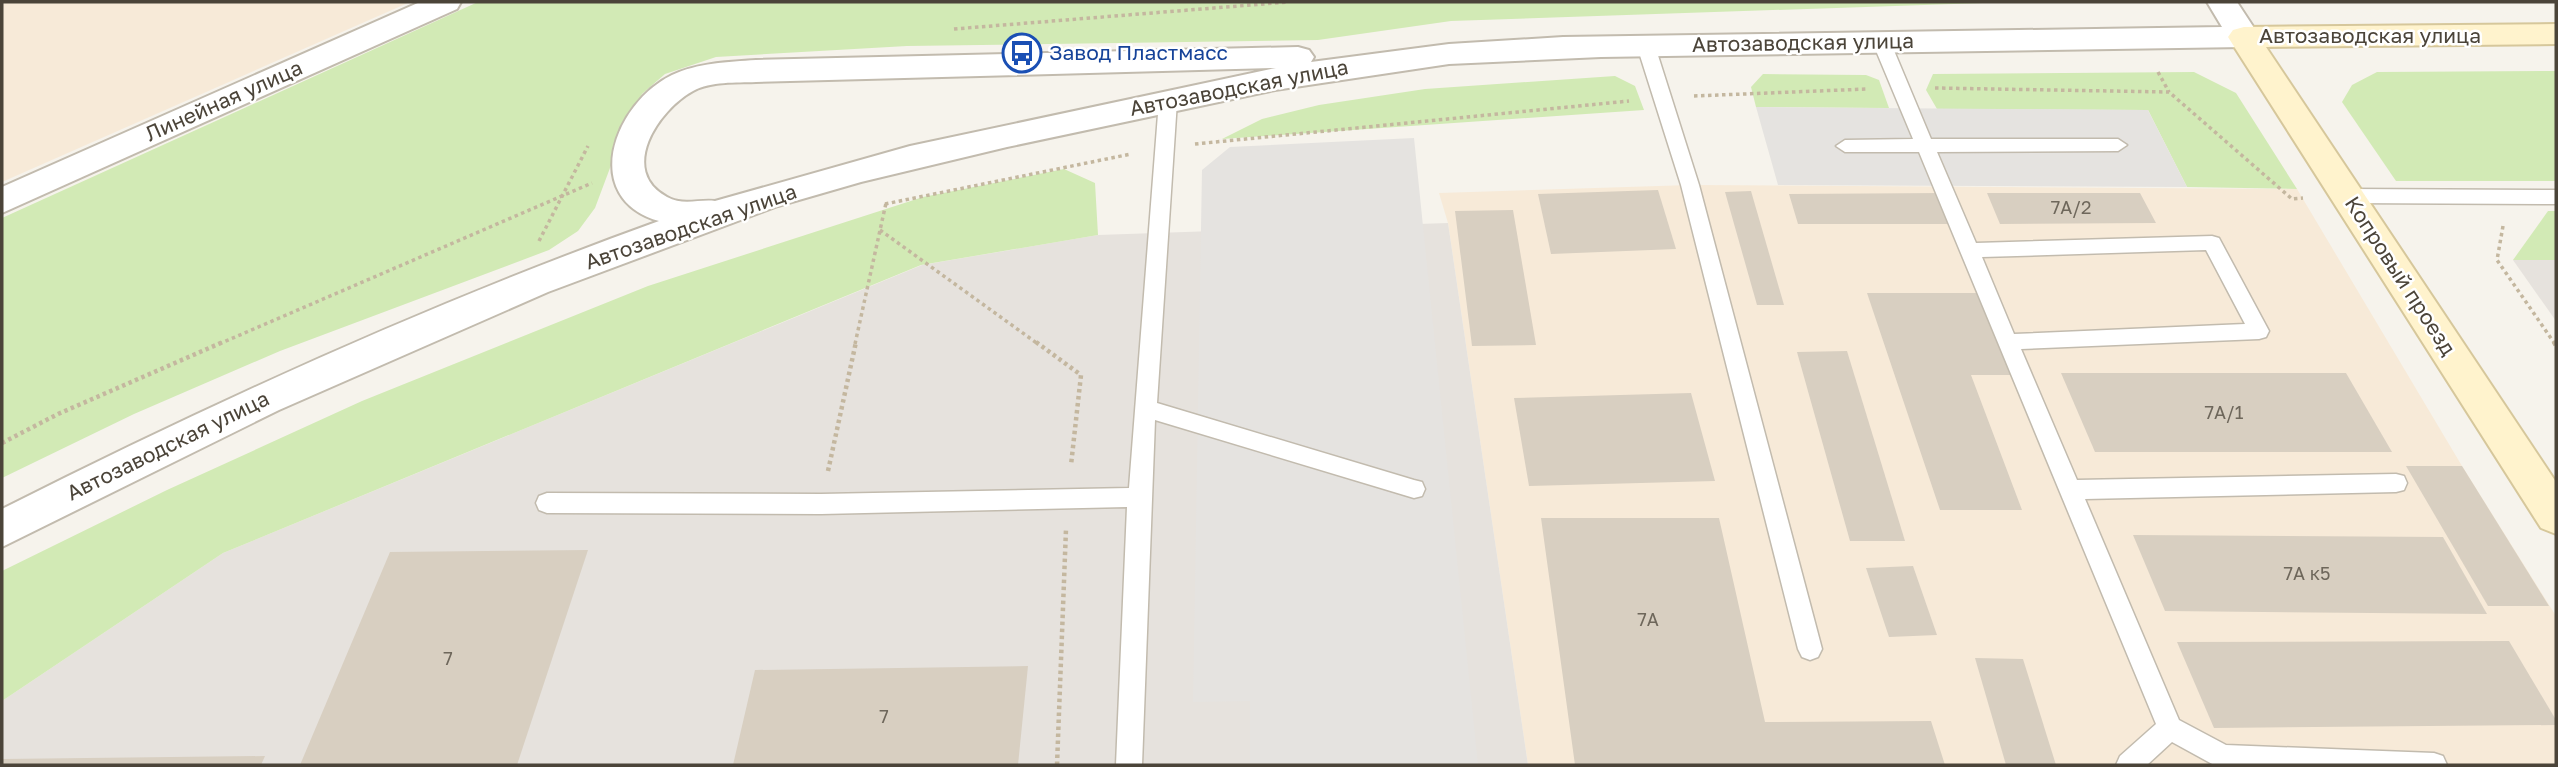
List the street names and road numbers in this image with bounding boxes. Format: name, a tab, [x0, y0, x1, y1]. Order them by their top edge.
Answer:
street label: Автозаводская улица	[2259, 22, 2481, 48]
street label: Автозаводская улица	[1692, 27, 1914, 57]
street label: Автозаводская улица	[1127, 53, 1350, 121]
street label: Линейная улица	[141, 54, 306, 146]
street label: Автозаводская улица	[581, 178, 800, 275]
street label: Копровый проезд	[2340, 191, 2462, 360]
street label: Автозаводская улица	[62, 385, 273, 505]

